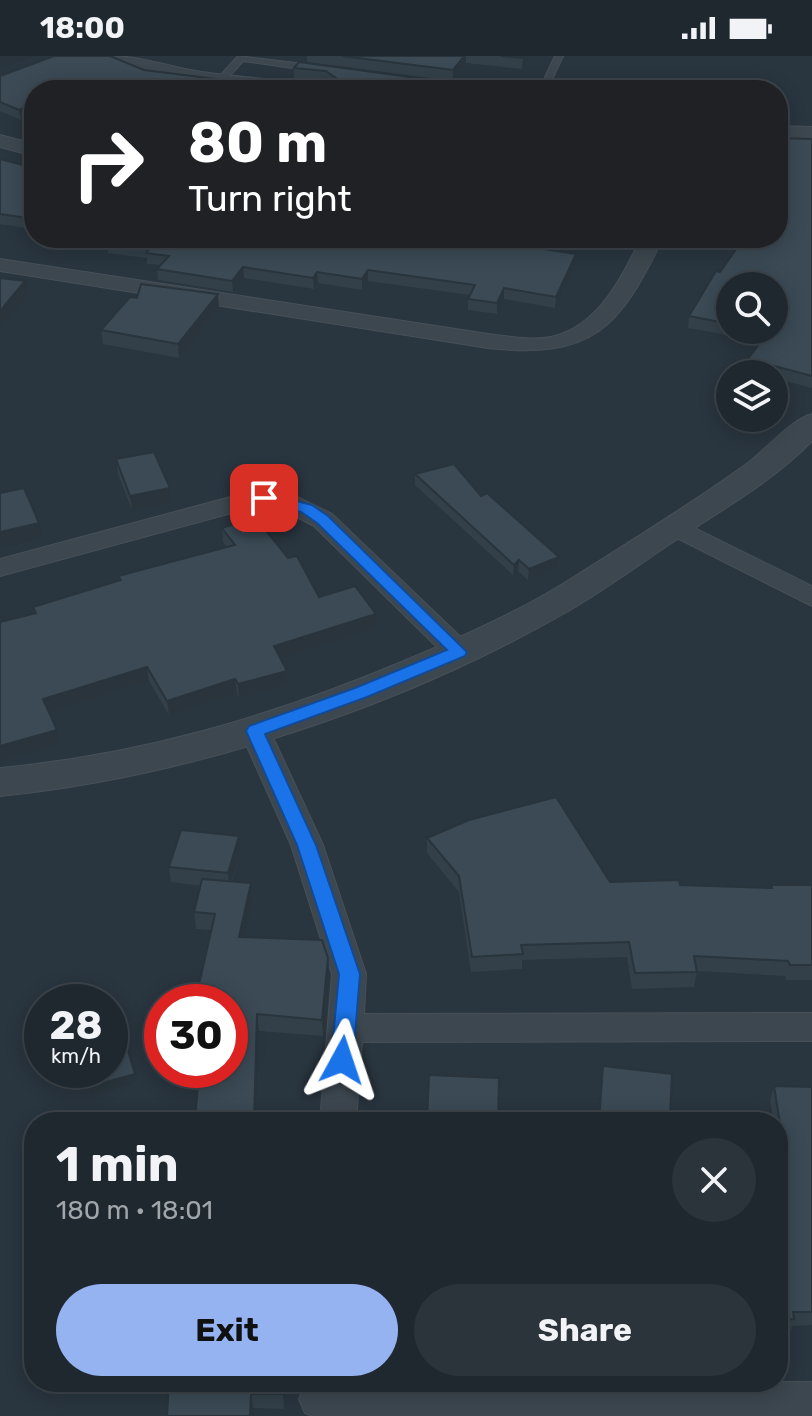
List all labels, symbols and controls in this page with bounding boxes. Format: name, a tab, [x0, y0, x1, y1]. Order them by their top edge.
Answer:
text: 18:00	[40, 10, 125, 46]
text: 80 m	[188, 110, 327, 176]
icon: right	[56, 112, 160, 216]
text: Turn right	[188, 177, 352, 220]
map controls	[716, 272, 788, 432]
button: search	[716, 272, 788, 344]
button: layers	[716, 360, 788, 432]
pin	[230, 464, 298, 532]
icon: arrive	[242, 476, 286, 520]
speed limit sign: 30	[144, 984, 248, 1088]
text: 28	[49, 1002, 103, 1049]
position arrow	[300, 1018, 384, 1102]
text: km/h	[51, 1044, 101, 1068]
text: 1 min	[56, 1136, 179, 1193]
button: close	[672, 1138, 756, 1222]
text: 180 m · 18:01	[56, 1195, 213, 1226]
button: Exit	[56, 1284, 398, 1376]
button: Share	[414, 1284, 756, 1376]

